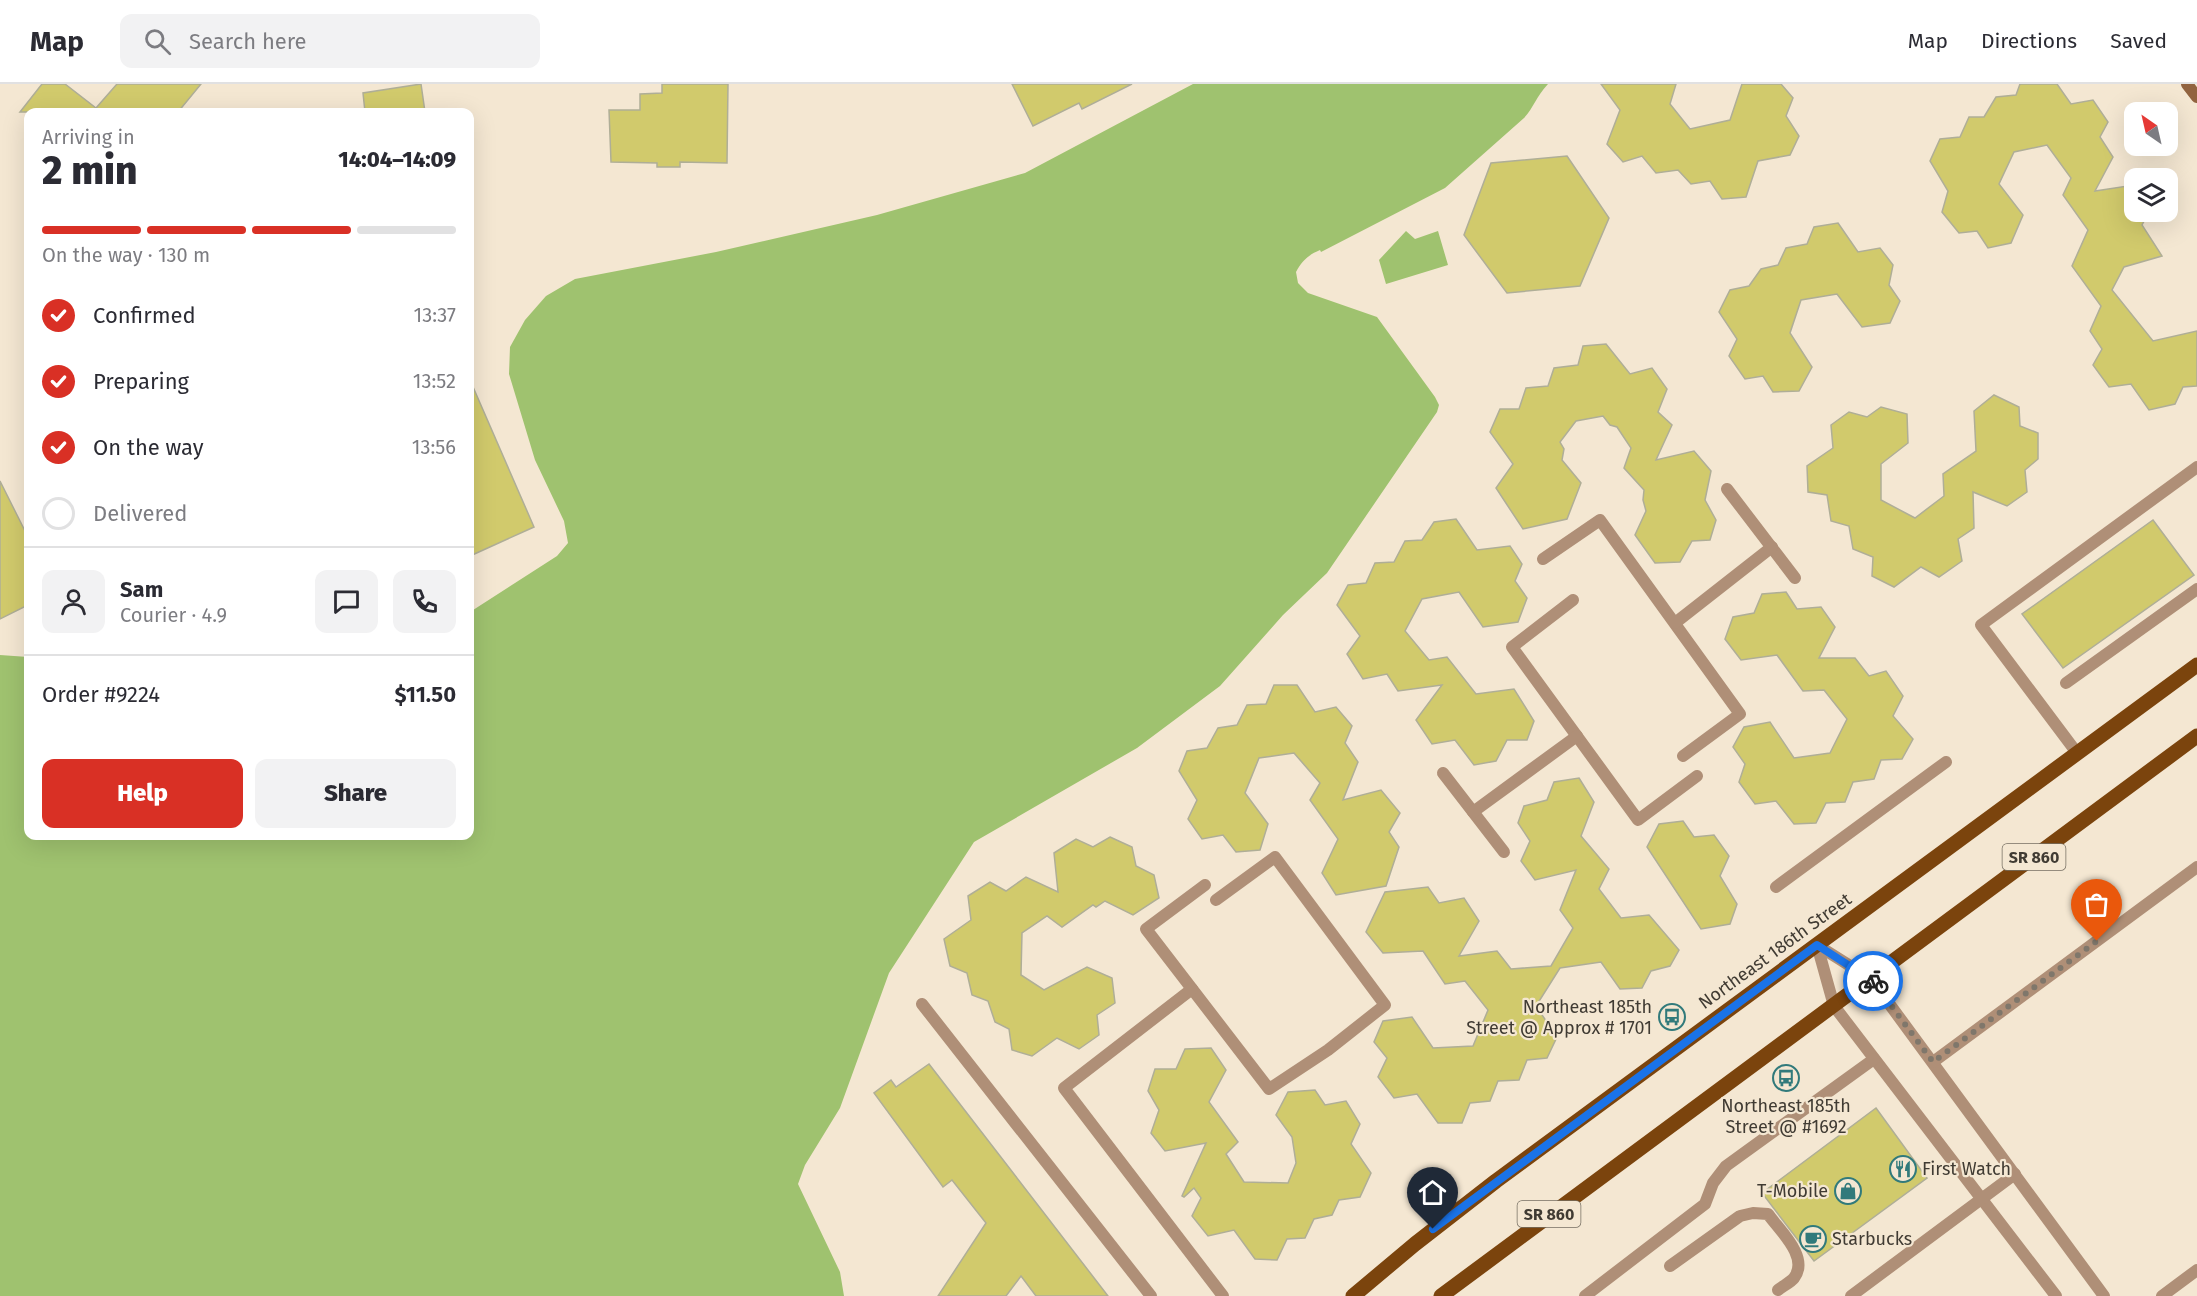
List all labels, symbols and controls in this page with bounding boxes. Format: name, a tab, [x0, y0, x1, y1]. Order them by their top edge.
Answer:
search box	[120, 14, 540, 68]
text: Map	[30, 25, 84, 58]
icon: search	[141, 25, 174, 58]
text: Search here	[189, 28, 307, 55]
text: Map	[1908, 28, 1948, 54]
text: Directions	[1981, 28, 2077, 54]
text: Saved	[2110, 28, 2167, 54]
north arrow	[2124, 102, 2178, 156]
map controls	[2124, 102, 2178, 222]
text: Arriving in	[42, 125, 135, 149]
text: 14:04–14:09	[338, 146, 456, 173]
text: 2 min	[42, 148, 138, 194]
button: layers	[2124, 168, 2178, 222]
text: On the way · 130 m	[42, 243, 210, 267]
icon: check	[42, 299, 75, 332]
text: Confirmed	[93, 302, 196, 329]
text: 13:37	[414, 303, 456, 327]
icon: check	[42, 365, 75, 398]
text: Preparing	[93, 368, 189, 395]
text: 13:52	[413, 369, 456, 393]
icon: check	[42, 431, 75, 464]
text: On the way	[93, 434, 204, 461]
text: 13:56	[412, 435, 456, 459]
text: Delivered	[93, 500, 188, 527]
button: person	[42, 570, 105, 633]
button: chat	[315, 570, 378, 633]
button: phone	[393, 570, 456, 633]
text: Sam	[120, 576, 163, 603]
text: Courier · 4.9	[120, 603, 227, 627]
text: Order #9224	[42, 681, 160, 708]
text: $11.50	[395, 681, 456, 708]
button: Help	[42, 759, 243, 828]
button: Share	[255, 759, 456, 828]
road number: SR 860	[2002, 844, 2066, 870]
pin	[2071, 879, 2122, 941]
street label: Northeast 186th Street	[1694, 888, 1856, 1014]
icon: bag	[2080, 888, 2113, 921]
courier	[1843, 951, 1903, 1011]
icon: bike	[1857, 965, 1890, 998]
place label: Northeast 185th Street @ Approx # 1701	[1466, 996, 1652, 1039]
bus stop icon: Northeast 185th Street @ Approx # 1701	[1657, 1002, 1687, 1032]
bus stop icon: Northeast 185th Street @ #1692	[1771, 1063, 1801, 1093]
place label: Northeast 185th Street @ #1692	[1721, 1095, 1851, 1138]
restaurant icon: First Watch	[1888, 1154, 1918, 1184]
place label: First Watch	[1922, 1158, 2011, 1180]
pin	[1407, 1167, 1458, 1229]
icon: home	[1416, 1176, 1449, 1209]
shop icon: T-Mobile	[1833, 1176, 1863, 1206]
place label: T-Mobile	[1757, 1180, 1828, 1202]
road number: SR 860	[1518, 1201, 1580, 1227]
cafe icon: Starbucks	[1798, 1224, 1828, 1254]
place label: Starbucks	[1832, 1228, 1912, 1250]

